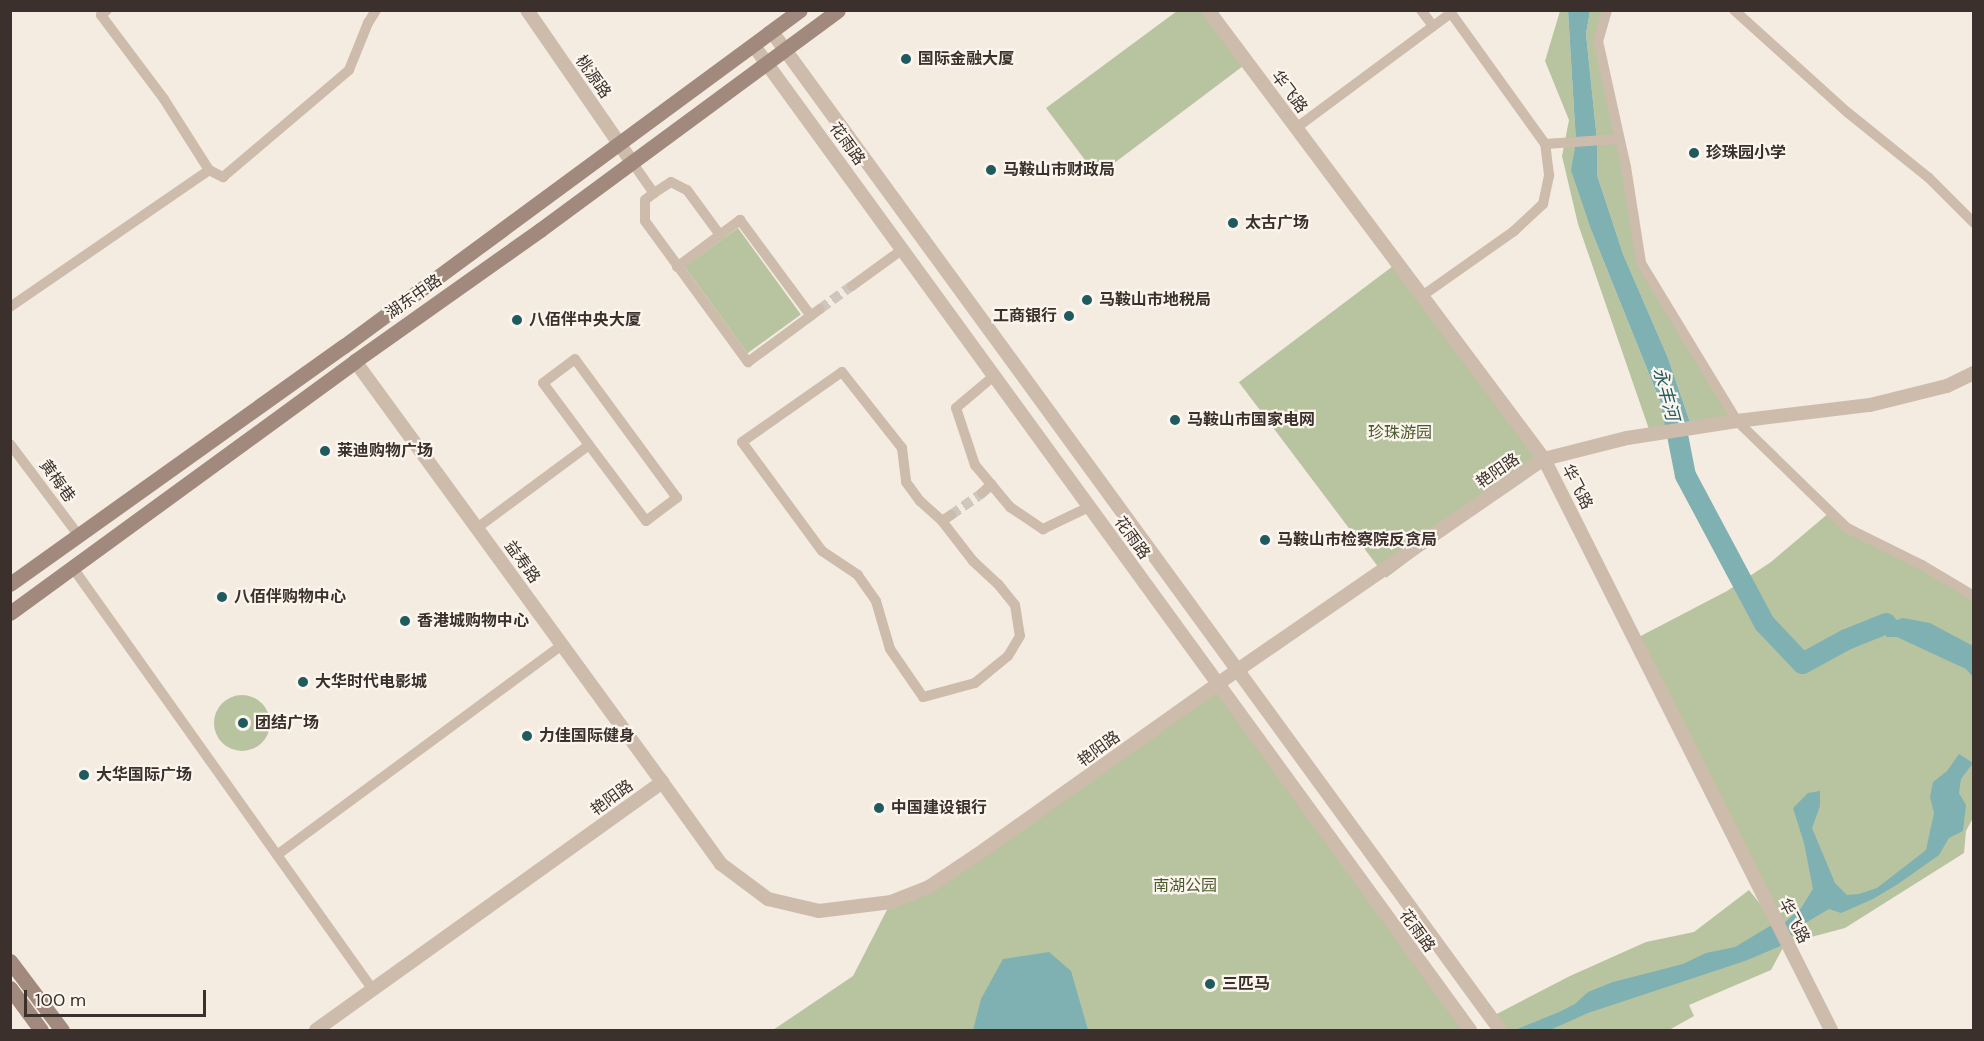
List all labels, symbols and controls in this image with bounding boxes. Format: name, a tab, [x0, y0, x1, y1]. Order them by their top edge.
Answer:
place label: 国际金融大厦	[918, 49, 1014, 69]
street label: 桃源路	[571, 52, 615, 102]
marker: 国际金融大厦	[899, 52, 913, 66]
street label: 华飞路	[1267, 67, 1311, 117]
street label: 花雨路	[825, 119, 869, 169]
place label: 珍珠园小学	[1706, 143, 1786, 163]
marker: 珍珠园小学	[1687, 146, 1701, 160]
place label: 马鞍山市财政局	[1003, 160, 1115, 180]
marker: 马鞍山市财政局	[984, 163, 998, 177]
place label: 太古广场	[1245, 213, 1309, 233]
marker: 太古广场	[1226, 216, 1240, 230]
street label: 湖东中路	[382, 271, 446, 323]
place label: 马鞍山市地税局	[1099, 290, 1211, 310]
marker: 马鞍山市地税局	[1080, 293, 1094, 307]
place label: 工商银行	[993, 306, 1057, 326]
marker: 工商银行	[1062, 309, 1076, 323]
place label: 八佰伴中央大厦	[529, 310, 641, 330]
marker: 八佰伴中央大厦	[510, 313, 524, 327]
water label: 永丰河	[1649, 365, 1683, 423]
place label: 马鞍山市国家电网	[1187, 410, 1315, 430]
marker: 马鞍山市国家电网	[1168, 413, 1182, 427]
park label: 珍珠游园	[1368, 423, 1432, 443]
place label: 莱迪购物广场	[337, 441, 433, 461]
marker: 莱迪购物广场	[318, 444, 332, 458]
street label: 艳阳路	[1473, 450, 1523, 492]
street label: 黄梅巷	[35, 456, 79, 506]
street label: 华飞路	[1558, 461, 1596, 513]
street label: 花雨路	[1110, 513, 1154, 563]
place label: 马鞍山市检察院反贪局	[1277, 530, 1437, 550]
marker: 马鞍山市检察院反贪局	[1258, 533, 1272, 547]
street label: 益寿路	[500, 537, 544, 587]
place label: 八佰伴购物中心	[234, 587, 346, 607]
marker: 八佰伴购物中心	[215, 590, 229, 604]
place label: 香港城购物中心	[417, 611, 529, 631]
marker: 香港城购物中心	[398, 614, 412, 628]
place label: 大华时代电影城	[315, 672, 427, 692]
marker: 大华时代电影城	[296, 675, 310, 689]
place label: 团结广场	[255, 713, 319, 733]
marker: 团结广场	[236, 716, 250, 730]
place label: 力佳国际健身	[539, 726, 635, 746]
street label: 艳阳路	[1074, 727, 1124, 771]
marker: 力佳国际健身	[520, 729, 534, 743]
place label: 大华国际广场	[96, 765, 192, 785]
marker: 大华国际广场	[77, 768, 91, 782]
street label: 艳阳路	[587, 776, 637, 820]
place label: 中国建设银行	[891, 798, 987, 818]
marker: 中国建设银行	[872, 801, 886, 815]
park label: 南湖公园	[1153, 876, 1217, 896]
street label: 华飞路	[1775, 895, 1813, 947]
street label: 花雨路	[1395, 906, 1439, 956]
place label: 三匹马	[1222, 974, 1270, 994]
marker: 三匹马	[1203, 977, 1217, 991]
scale bar	[27, 978, 208, 1016]
text: 100 m	[35, 988, 86, 1012]

